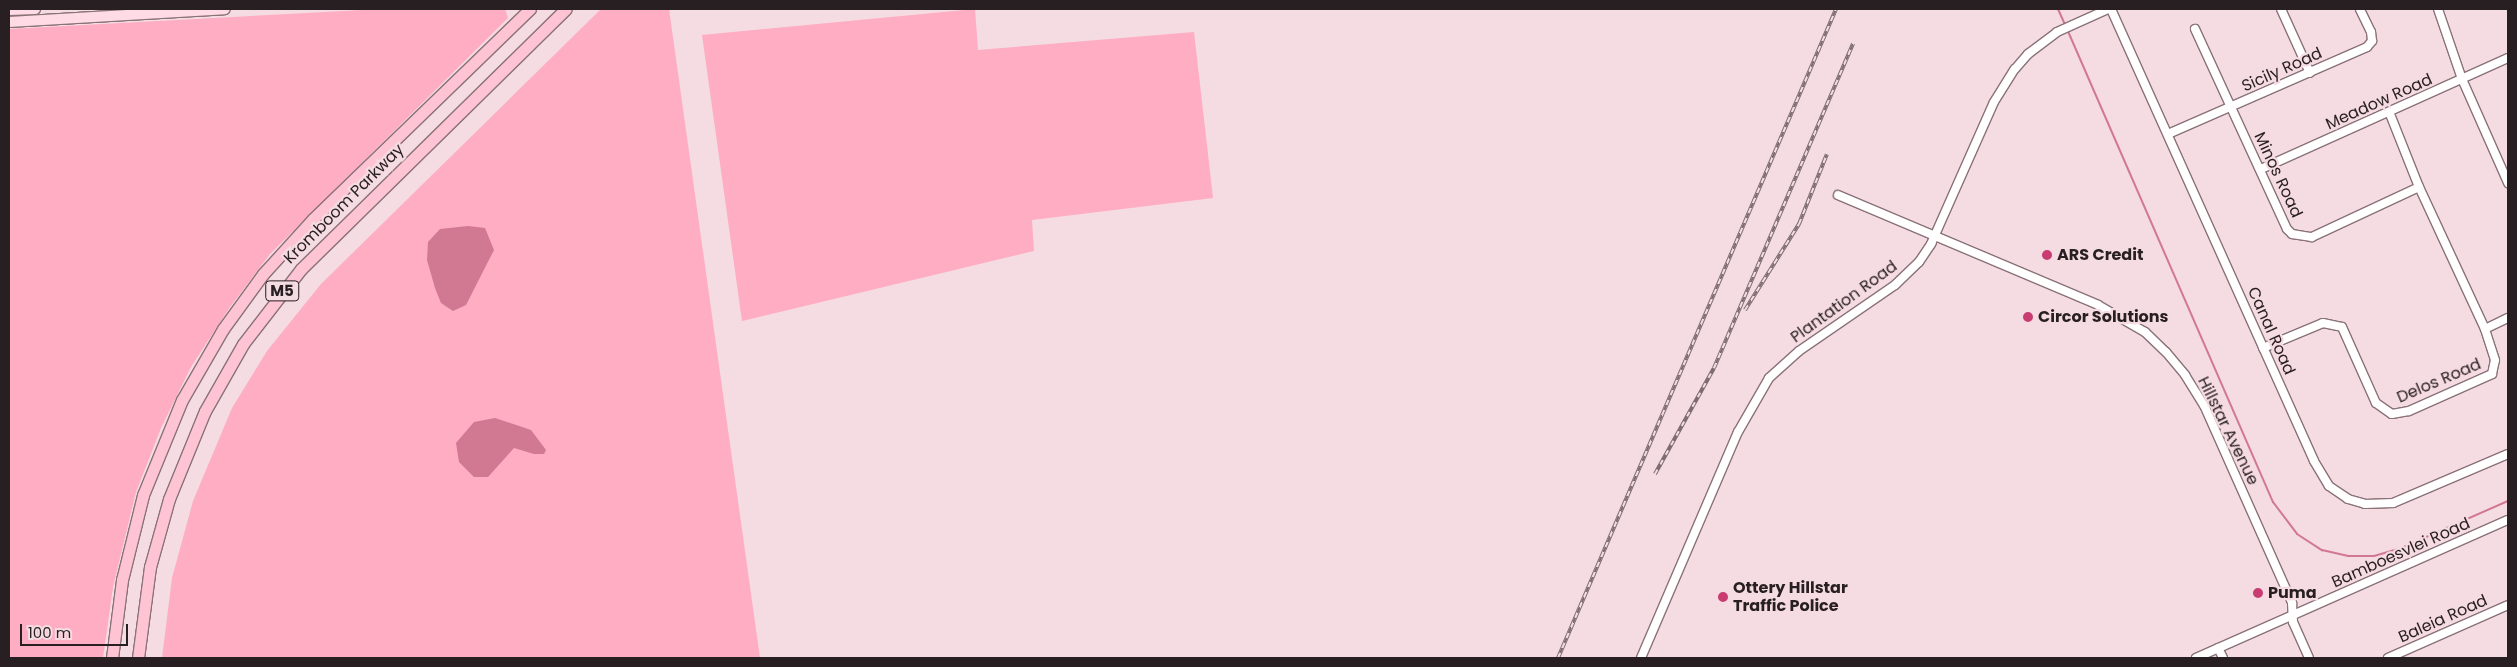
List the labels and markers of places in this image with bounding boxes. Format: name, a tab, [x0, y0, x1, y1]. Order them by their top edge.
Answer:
place label: ARS Credit	[2057, 245, 2143, 265]
marker: ARS Credit	[2041, 249, 2053, 261]
place label: Circor Solutions	[2038, 307, 2169, 327]
marker: Circor Solutions	[2022, 311, 2034, 323]
place label: Ottery Hillstar Traffic Police	[1733, 578, 1848, 616]
place label: Puma	[2268, 583, 2317, 603]
marker: Puma	[2252, 587, 2264, 599]
marker: Ottery Hillstar Traffic Police	[1717, 591, 1729, 603]

